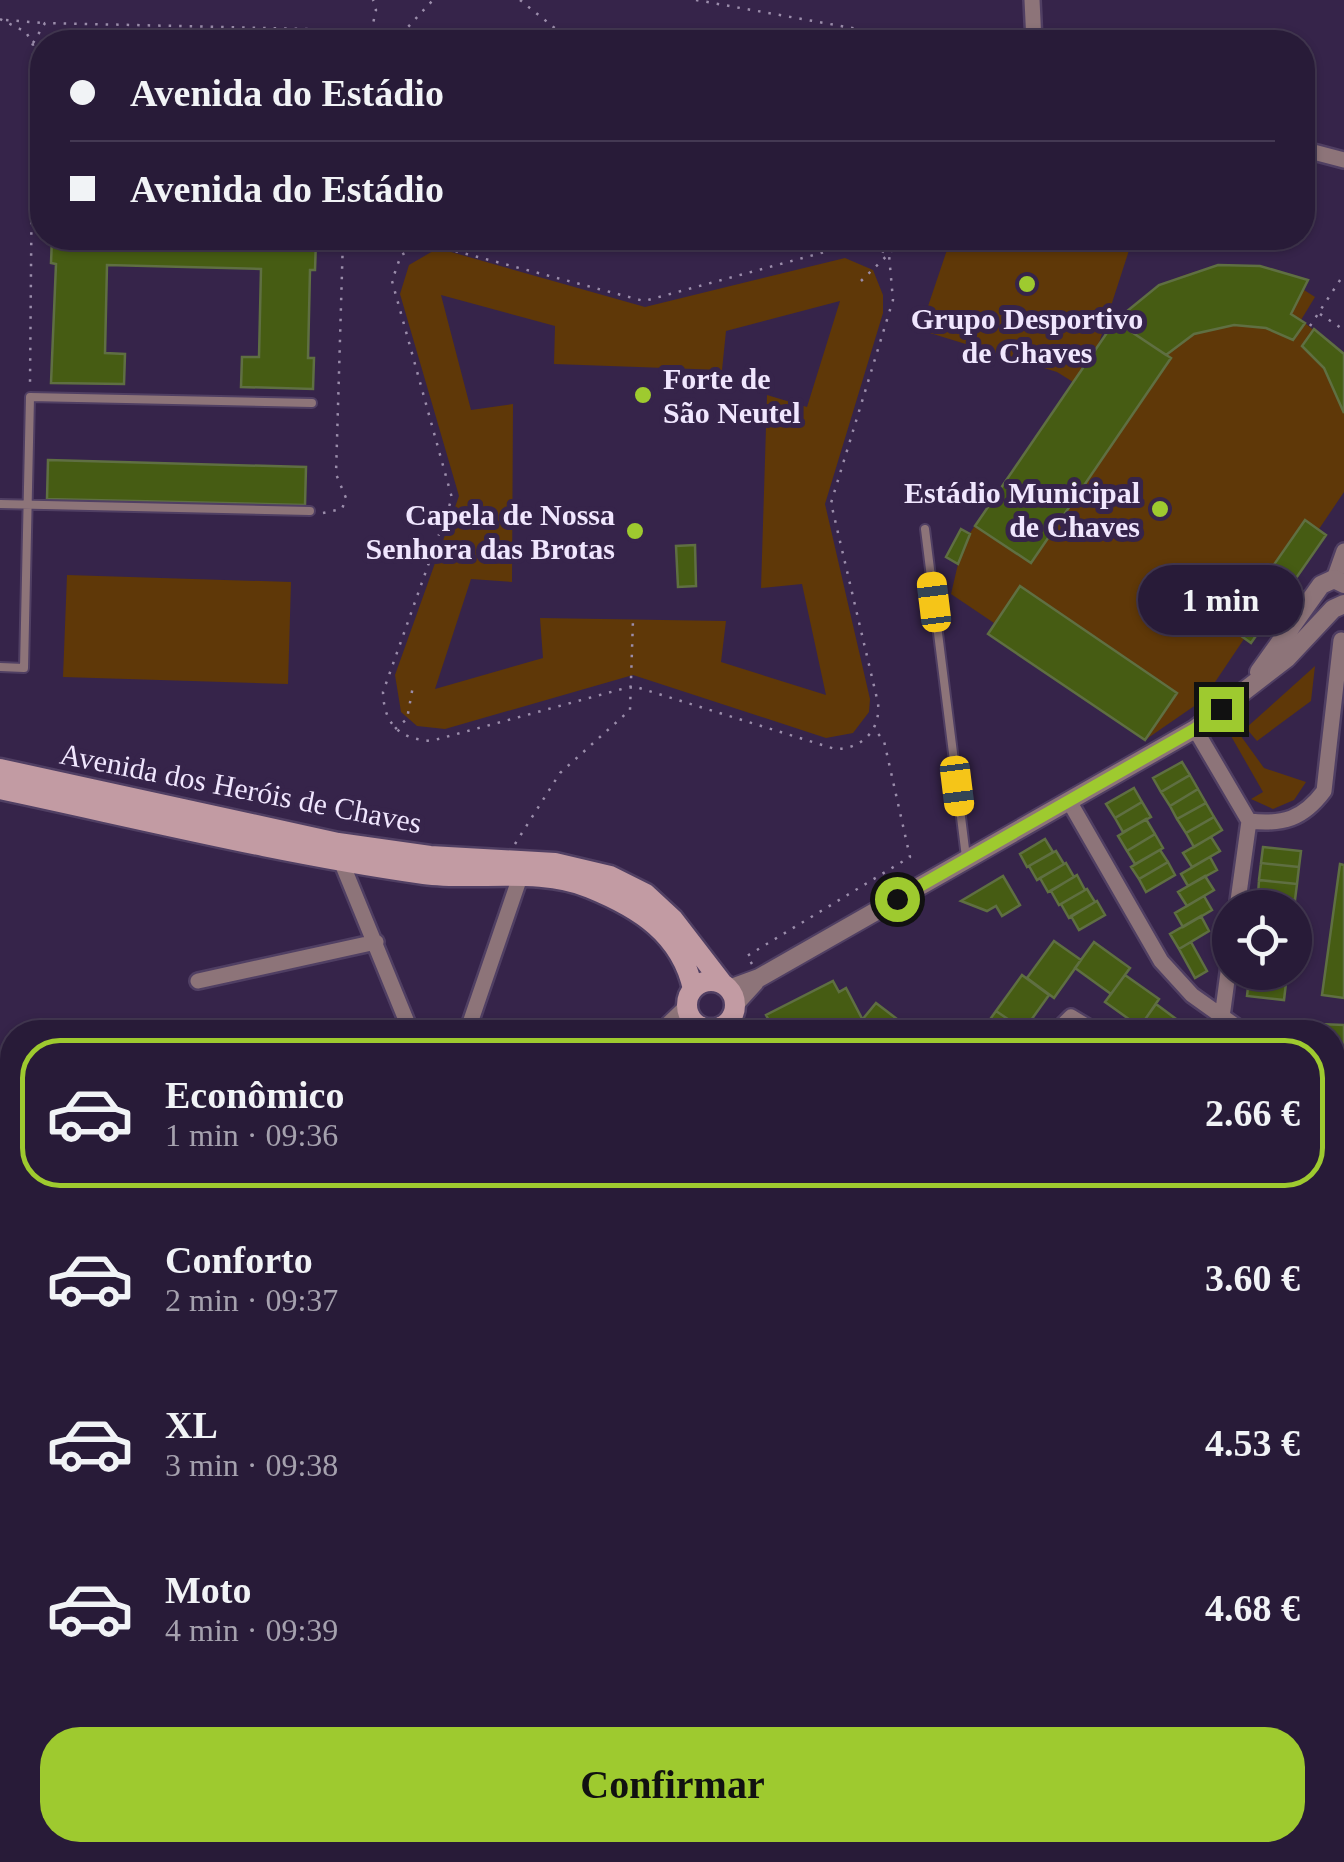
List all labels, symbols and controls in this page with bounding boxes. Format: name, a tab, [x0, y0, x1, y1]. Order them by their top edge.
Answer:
text: Avenida do Estádio	[130, 72, 444, 114]
text: Avenida do Estádio	[130, 168, 444, 210]
marker: Grupo Desportivo de Chaves	[1016, 273, 1038, 295]
place label: Grupo Desportivo de Chaves	[911, 302, 1143, 369]
place label: Forte de São Neutel	[663, 362, 801, 429]
marker: Forte de São Neutel	[632, 384, 654, 406]
place label: Estádio Municipal de Chaves	[904, 476, 1140, 543]
place label: Capela de Nossa Senhora das Brotas	[366, 498, 615, 565]
marker: Estádio Municipal de Chaves	[1149, 498, 1171, 520]
marker: Capela de Nossa Senhora das Brotas	[624, 520, 646, 542]
callout: 1 min	[1138, 564, 1304, 634]
car	[915, 570, 953, 634]
text: 1 min	[1182, 582, 1259, 618]
route end	[1199, 687, 1244, 732]
street label: Avenida dos Heróis de Chaves	[57, 737, 425, 839]
car	[938, 754, 976, 818]
route start	[875, 877, 920, 922]
map controls	[1212, 890, 1312, 990]
button: locate	[1212, 890, 1312, 990]
icon: car	[45, 1068, 135, 1158]
text: Econômico	[165, 1074, 344, 1116]
text: 2.66 €	[1205, 1092, 1300, 1134]
text: 1 min · 09:36	[165, 1117, 338, 1153]
icon: car	[45, 1233, 135, 1323]
text: Conforto	[165, 1239, 313, 1281]
text: 3.60 €	[1205, 1257, 1300, 1299]
text: 2 min · 09:37	[165, 1282, 338, 1318]
icon: car	[45, 1398, 135, 1488]
text: XL	[165, 1404, 218, 1446]
text: 4.53 €	[1205, 1422, 1300, 1464]
text: 3 min · 09:38	[165, 1447, 338, 1483]
icon: car	[45, 1563, 135, 1653]
text: Moto	[165, 1569, 252, 1611]
text: 4.68 €	[1205, 1587, 1300, 1629]
text: 4 min · 09:39	[165, 1612, 338, 1648]
button: Confirmar	[40, 1727, 1305, 1842]

